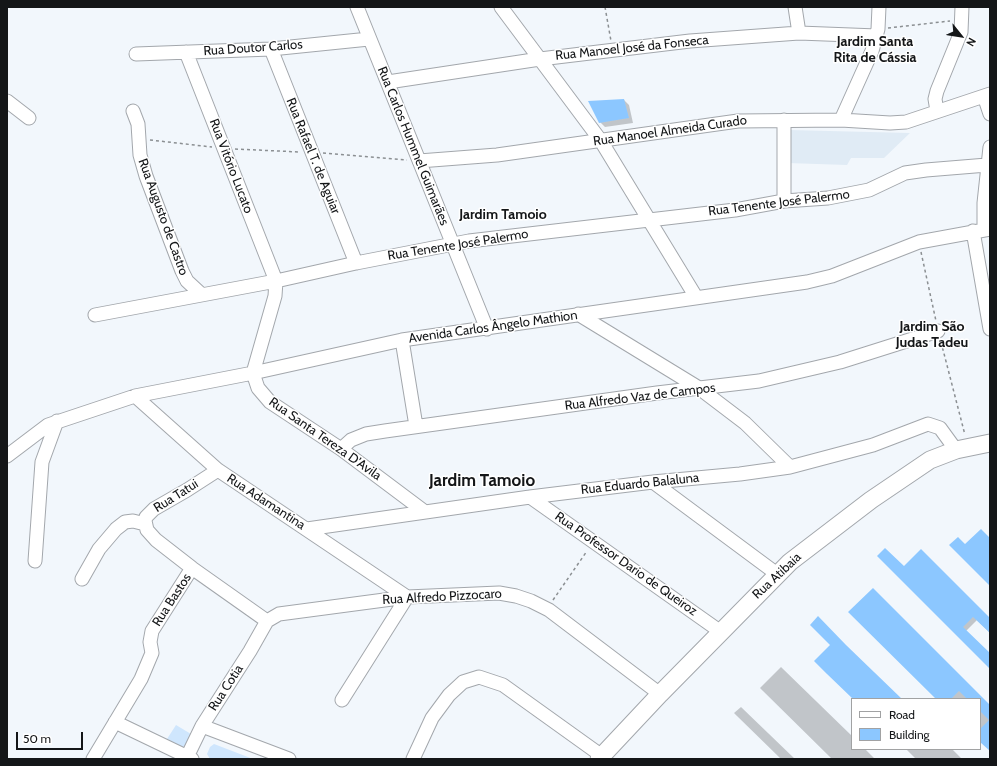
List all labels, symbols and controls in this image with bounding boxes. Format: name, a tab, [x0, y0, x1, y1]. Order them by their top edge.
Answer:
north arrow	[941, 16, 981, 56]
street label: Rua Manoel José da Fonseca	[555, 32, 709, 64]
district label: Jardim Santa Rita de Cássia	[834, 34, 916, 66]
text: N	[963, 35, 979, 49]
street label: Rua Doutor Carlos	[203, 37, 303, 59]
street label: Rua Carlos Hummel Guimarães	[374, 64, 452, 228]
street label: Rua Rafael T. de Aguiar	[283, 96, 343, 216]
street label: Rua Manoel Almeida Curado	[592, 112, 748, 150]
street label: Rua Vitório Lucato	[206, 116, 256, 216]
street label: Rua Augusto de Castro	[135, 156, 191, 278]
street label: Rua Tenente José Palermo	[707, 187, 851, 219]
district label: Jardim Tamoio	[459, 207, 547, 223]
street label: Rua Tenente José Palermo	[387, 226, 529, 264]
street label: Avenida Carlos Ângelo Mathion	[408, 307, 578, 347]
district label: Jardim São Judas Tadeu	[896, 319, 968, 352]
street label: Rua Alfredo Vaz de Campos	[564, 380, 716, 414]
street label: Rua Santa Tereza D'Avila	[266, 394, 384, 484]
street label: Rua Eduardo Balaluna	[580, 470, 700, 498]
street label: Rua Adamantina	[224, 471, 308, 533]
district label: Jardim Tamoio	[429, 471, 535, 491]
street label: Rua Tatui	[151, 476, 201, 516]
street label: Rua Professor Dario de Queiroz	[552, 509, 700, 619]
street label: Rua Atibaia	[749, 550, 805, 602]
street label: Rua Bastos	[149, 571, 195, 629]
street label: Rua Alfredo Pizzocaro	[382, 586, 502, 608]
street label: Rua Cotia	[205, 662, 247, 714]
legend	[851, 698, 981, 750]
text: Road	[889, 707, 915, 722]
scale bar	[18, 724, 85, 750]
text: Building	[889, 727, 930, 742]
text: 50 m	[23, 731, 51, 746]

